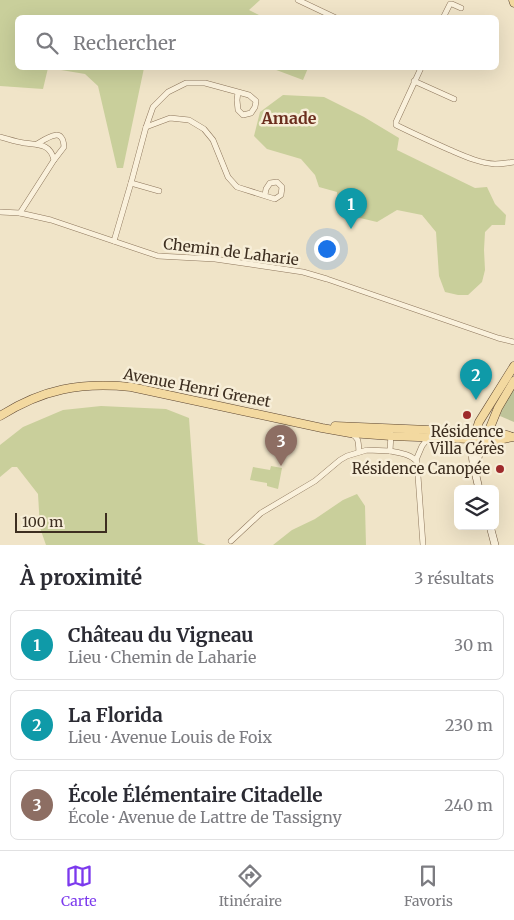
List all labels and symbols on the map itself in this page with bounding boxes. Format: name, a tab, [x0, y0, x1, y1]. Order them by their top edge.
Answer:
district label: Amade	[260, 108, 317, 128]
pin: 1	[335, 188, 367, 229]
street label: Chemin de Laharie	[162, 234, 300, 269]
your location	[314, 236, 340, 262]
pin: 2	[460, 359, 492, 400]
street label: Avenue Henri Grenet	[121, 364, 272, 411]
marker: Résidence Villa Cérès	[461, 409, 473, 421]
place label: Résidence Villa Cérès	[429, 422, 504, 458]
pin: 3	[265, 425, 297, 466]
place label: Résidence Canopée	[352, 459, 490, 478]
marker: Résidence Canopée	[494, 463, 506, 475]
scale bar	[15, 510, 108, 533]

